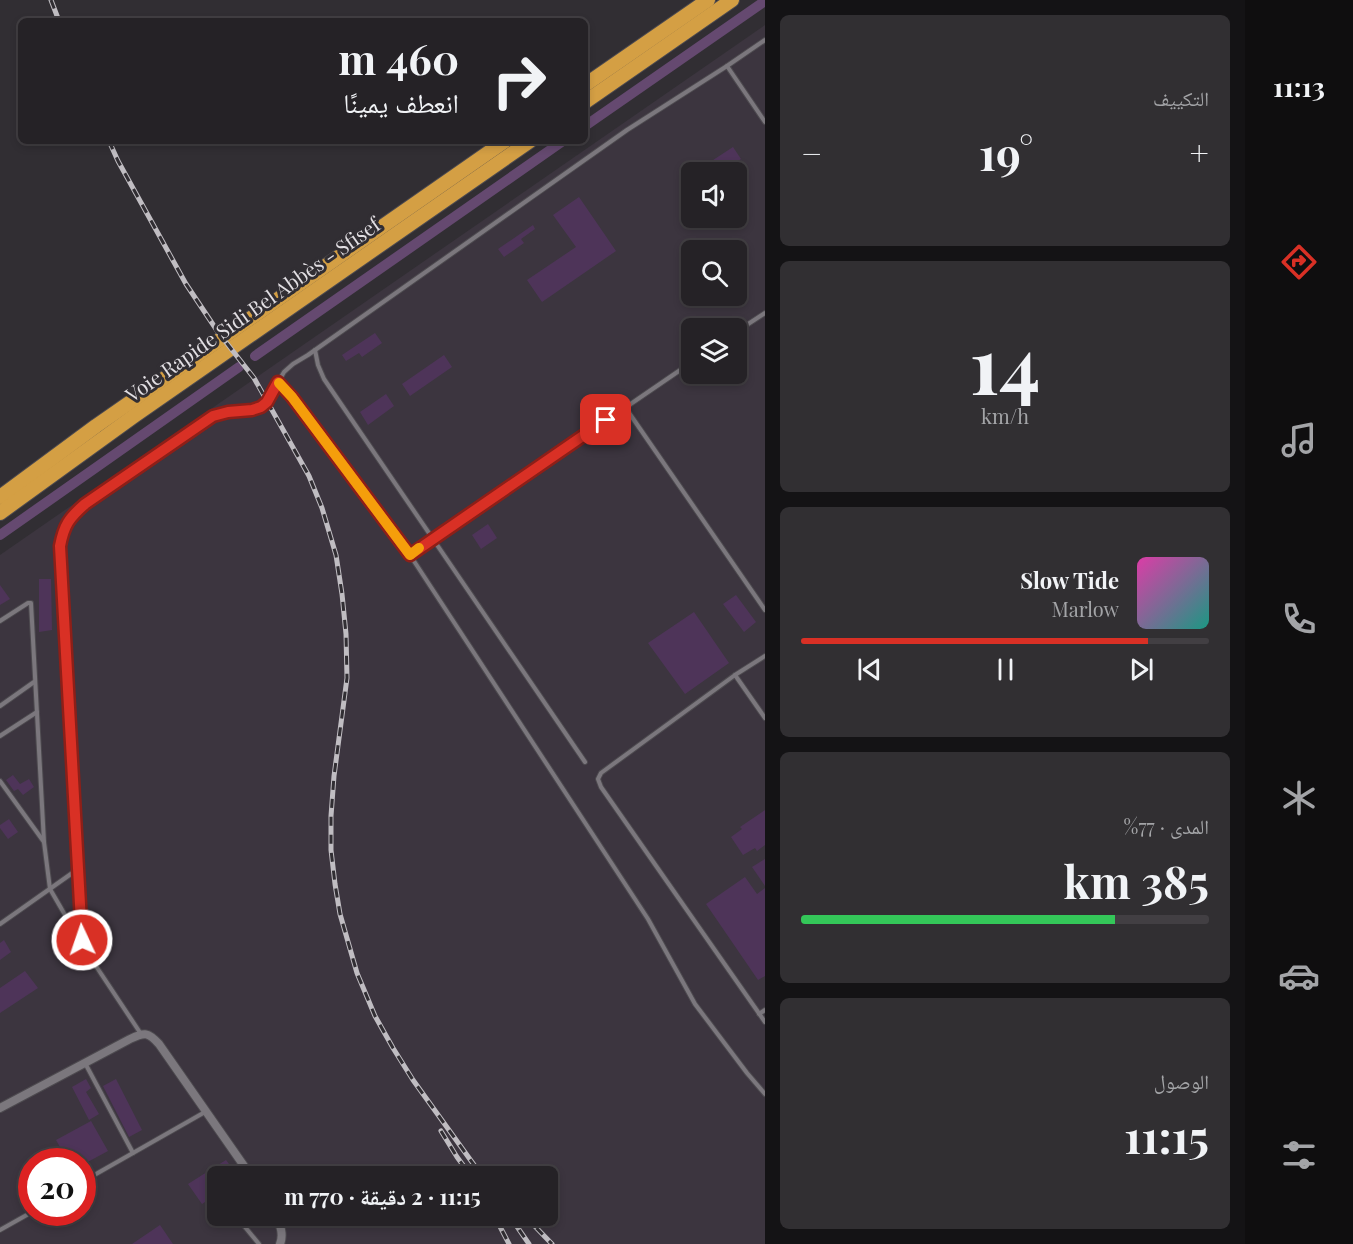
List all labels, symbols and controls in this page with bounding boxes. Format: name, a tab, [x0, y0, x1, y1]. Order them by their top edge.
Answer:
text: 460 m	[338, 30, 459, 86]
icon: right	[480, 42, 558, 120]
text: 11:13	[1273, 68, 1325, 104]
text: انعطف يمينًا	[343, 84, 459, 120]
text: التكييف	[1153, 84, 1209, 111]
text: 19°	[979, 122, 1033, 182]
text: −	[801, 130, 822, 174]
text: +	[1190, 130, 1209, 174]
map controls	[681, 162, 747, 384]
button: sound	[681, 162, 747, 228]
street label: Voie Rapide Sidi Bel Abbès - Sfisef	[119, 209, 386, 408]
button: search	[681, 240, 747, 306]
icon: directions	[1278, 241, 1320, 283]
text: 14	[969, 311, 1041, 415]
button: layers	[681, 318, 747, 384]
pin	[580, 394, 631, 445]
text: km/h	[981, 402, 1029, 429]
icon: arrive	[589, 403, 622, 436]
icon: music	[1278, 419, 1320, 461]
text: Slow Tide	[1020, 565, 1119, 595]
text: Marlow	[1051, 595, 1119, 622]
icon: phone	[1278, 598, 1320, 640]
icon: previous	[853, 653, 886, 686]
icon: pause	[989, 653, 1022, 686]
icon: next	[1125, 653, 1158, 686]
icon: climate	[1278, 777, 1320, 819]
text: المدى · 77%	[1124, 812, 1209, 839]
text: 385 km	[1064, 850, 1209, 910]
position arrow	[50, 908, 114, 972]
icon: car	[1278, 955, 1320, 997]
text: الوصول	[1154, 1067, 1209, 1094]
text: 11:15	[1124, 1105, 1209, 1165]
icon: filters	[1278, 1134, 1320, 1176]
speed limit sign: 20	[18, 1148, 96, 1226]
text: 11:15 · 2 دقيقة · 770 m	[284, 1181, 481, 1211]

